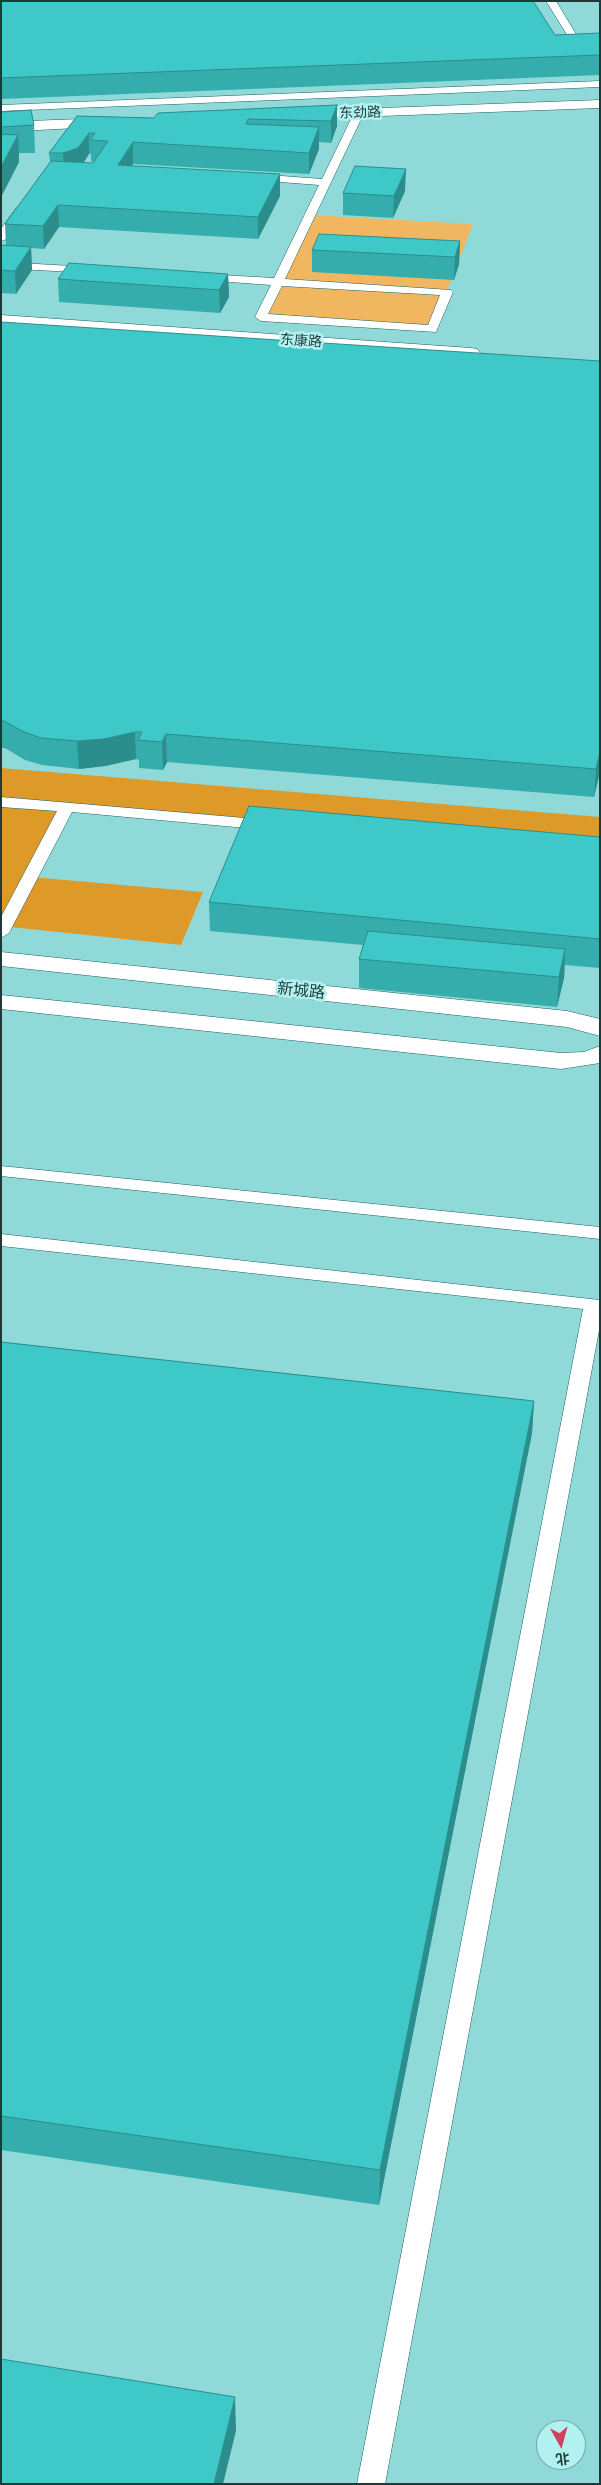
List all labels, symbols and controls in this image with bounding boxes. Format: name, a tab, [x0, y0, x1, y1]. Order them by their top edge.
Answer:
street label: 东劲路	[339, 104, 381, 122]
street label: 东康路	[279, 331, 323, 351]
street label: 新城路	[276, 979, 326, 1003]
north arrow	[536, 2420, 586, 2470]
text: 北	[555, 2449, 571, 2469]

